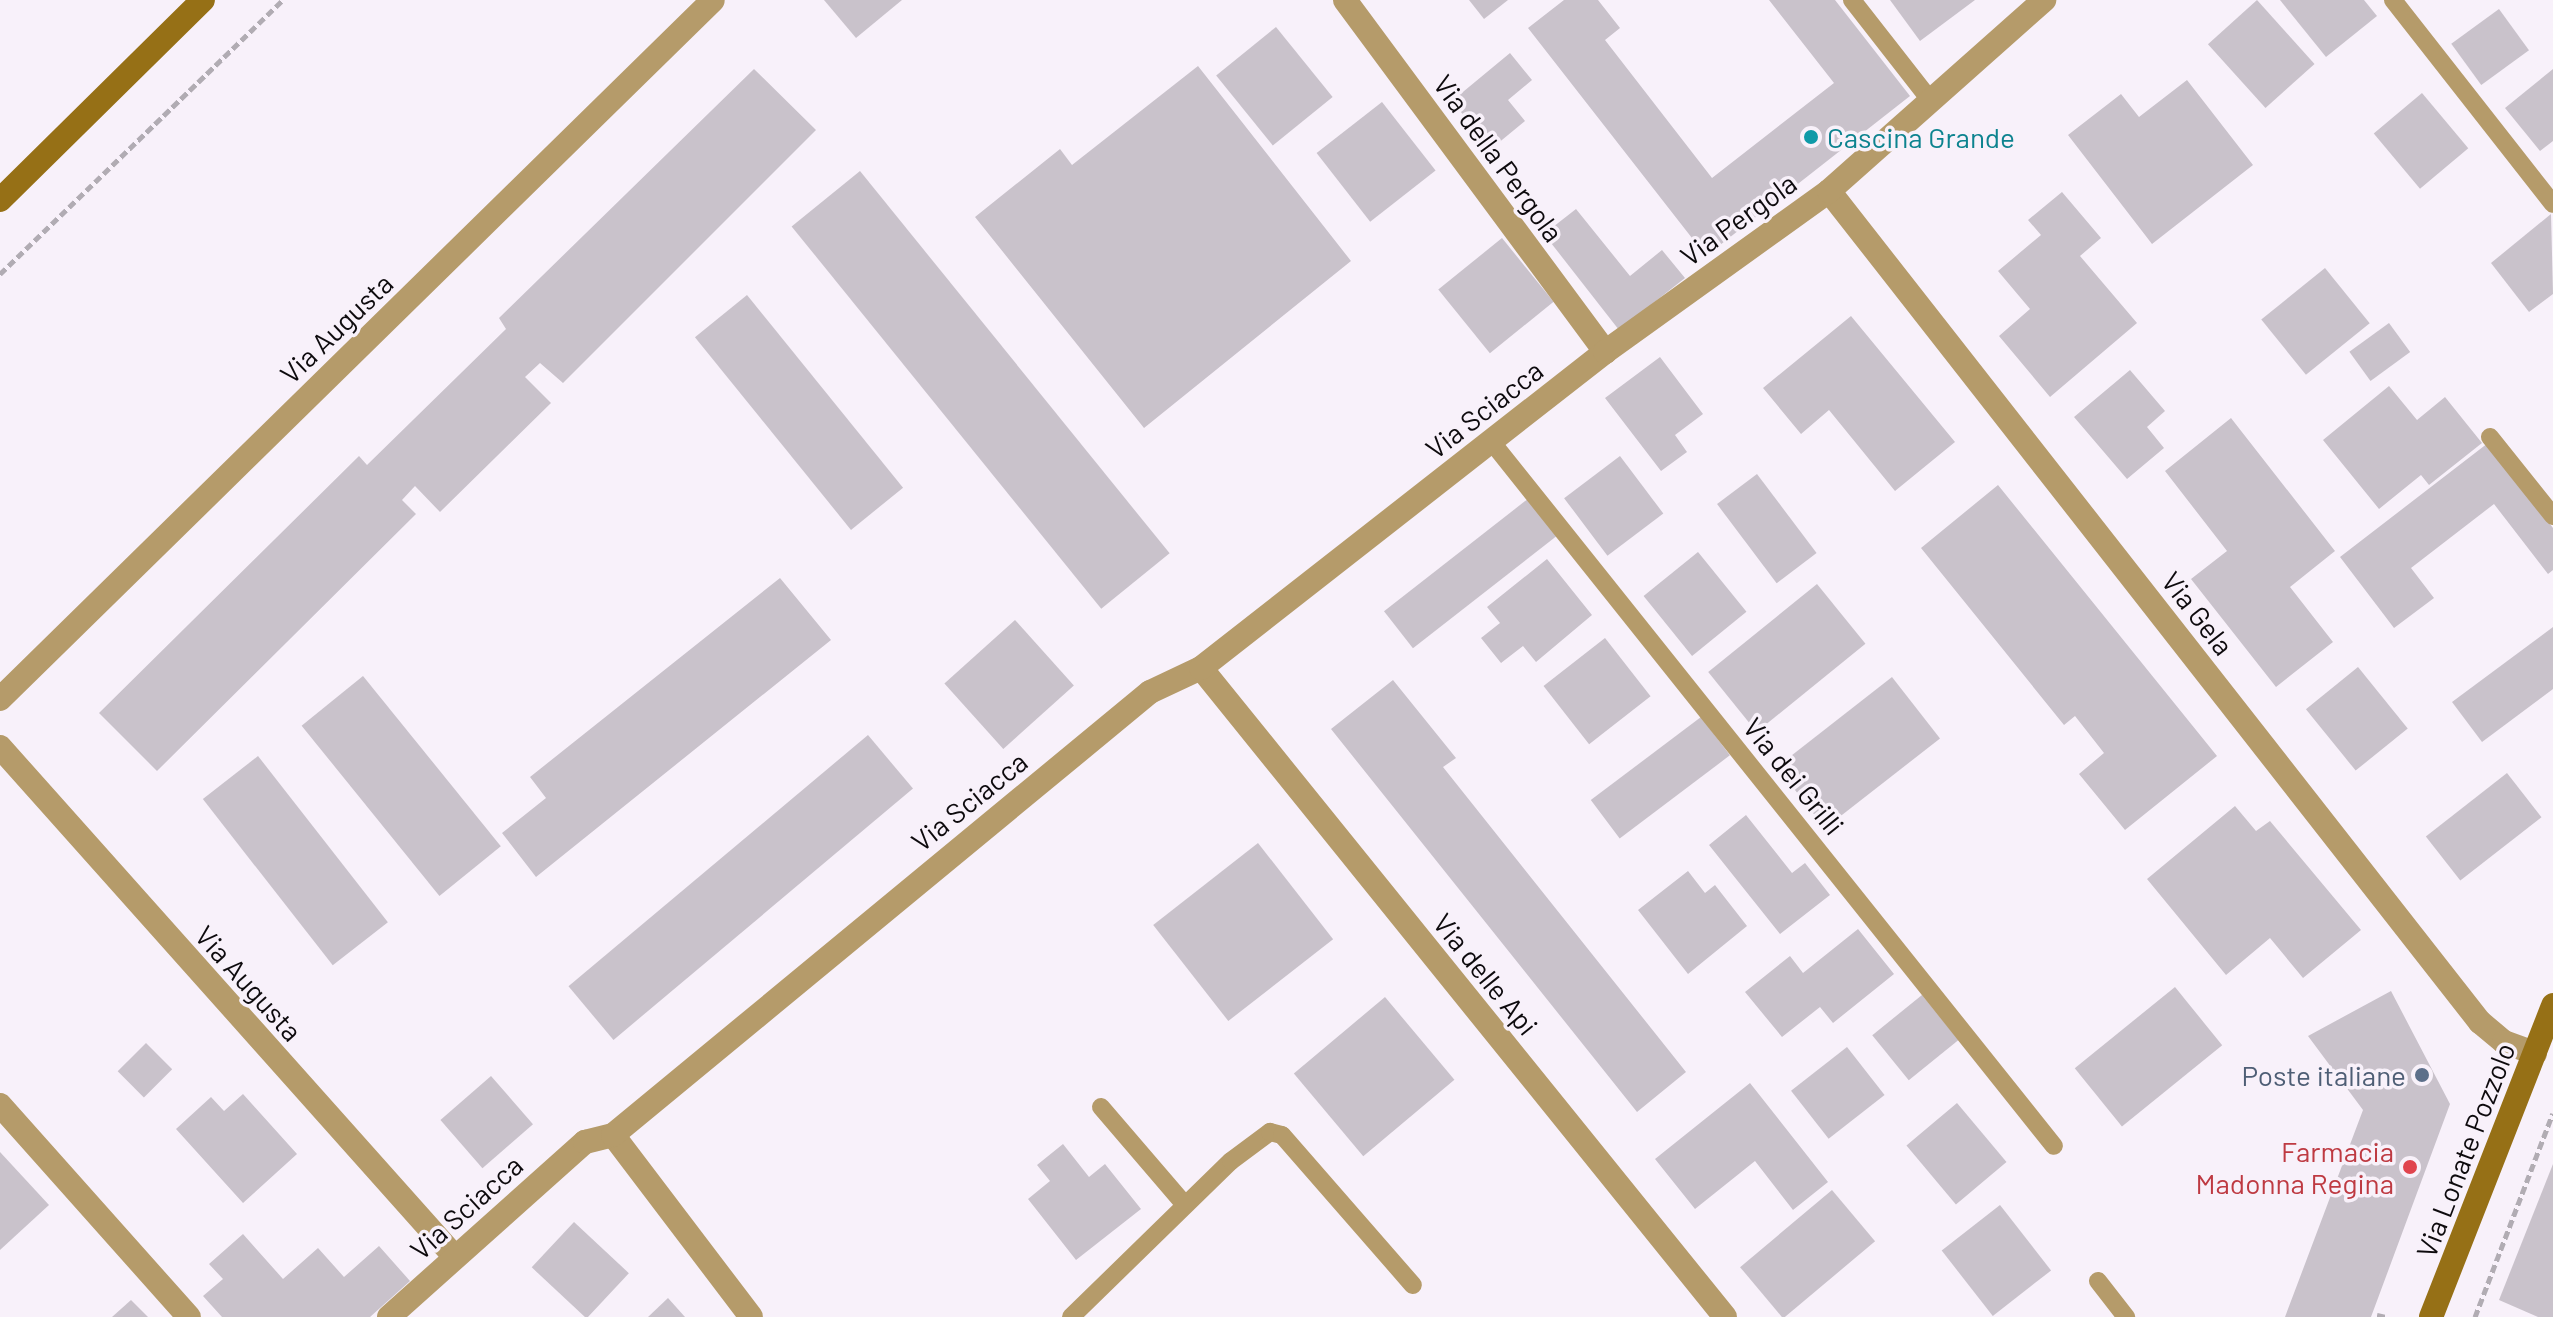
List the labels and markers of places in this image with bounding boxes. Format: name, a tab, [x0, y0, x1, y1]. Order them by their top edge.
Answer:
place label: Cascina Grande	[1827, 120, 2015, 154]
marker: Cascina Grande	[1802, 128, 1820, 146]
place label: Poste italiane	[2242, 1058, 2406, 1092]
marker: Poste italiane	[2413, 1066, 2431, 1084]
place label: Farmacia Madonna Regina	[2196, 1134, 2394, 1200]
marker: Farmacia Madonna Regina	[2401, 1158, 2419, 1176]

